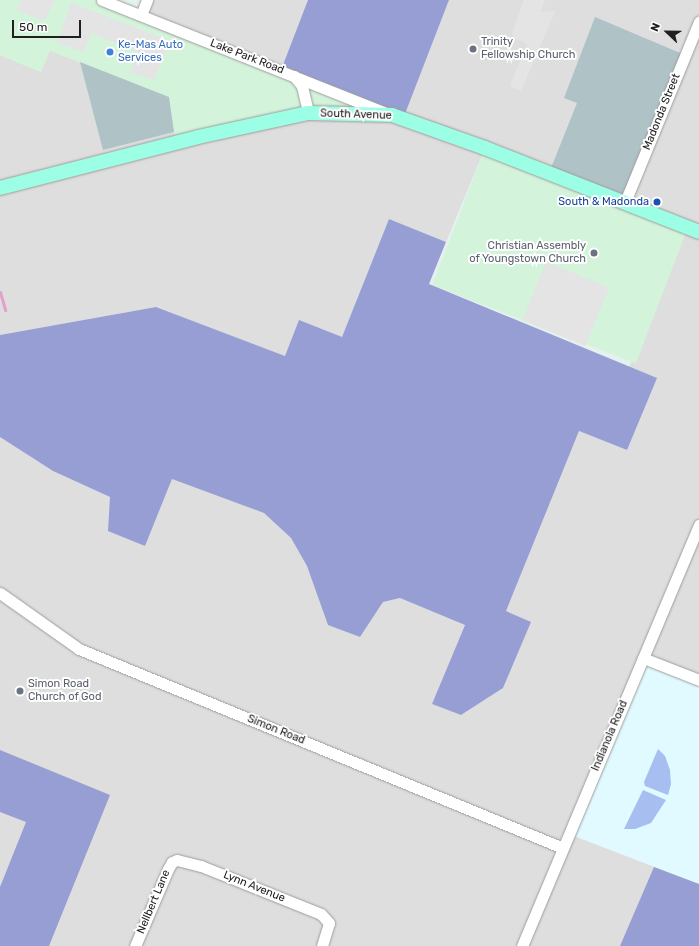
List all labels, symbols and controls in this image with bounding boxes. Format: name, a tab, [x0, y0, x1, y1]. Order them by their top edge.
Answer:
scale bar	[14, 12, 83, 38]
north arrow	[647, 12, 687, 52]
text: 50 m	[19, 20, 47, 34]
text: N	[648, 21, 663, 33]
place label: Trinity Fellowship Church	[481, 36, 575, 62]
street label: Lake Park Road	[208, 37, 286, 77]
place label: Ke-Mas Auto Services	[118, 39, 183, 65]
marker: Trinity Fellowship Church	[468, 44, 478, 54]
marker: Ke-Mas Auto Services	[105, 47, 115, 57]
street label: Madonda Street	[641, 72, 683, 152]
street label: South Avenue	[320, 107, 392, 123]
place label: South & Madonda	[558, 195, 649, 209]
marker: South & Madonda	[652, 197, 662, 207]
place label: Christian Assembly of Youngstown Church	[469, 240, 586, 266]
marker: Christian Assembly of Youngstown Church	[589, 248, 599, 258]
place label: Simon Road Church of God	[28, 678, 102, 704]
marker: Simon Road Church of God	[15, 686, 25, 696]
street label: Indianola Road	[589, 699, 631, 773]
street label: Simon Road	[245, 712, 307, 748]
street label: Nellbert Lane	[135, 868, 173, 936]
street label: Lynn Avenue	[221, 869, 287, 905]

